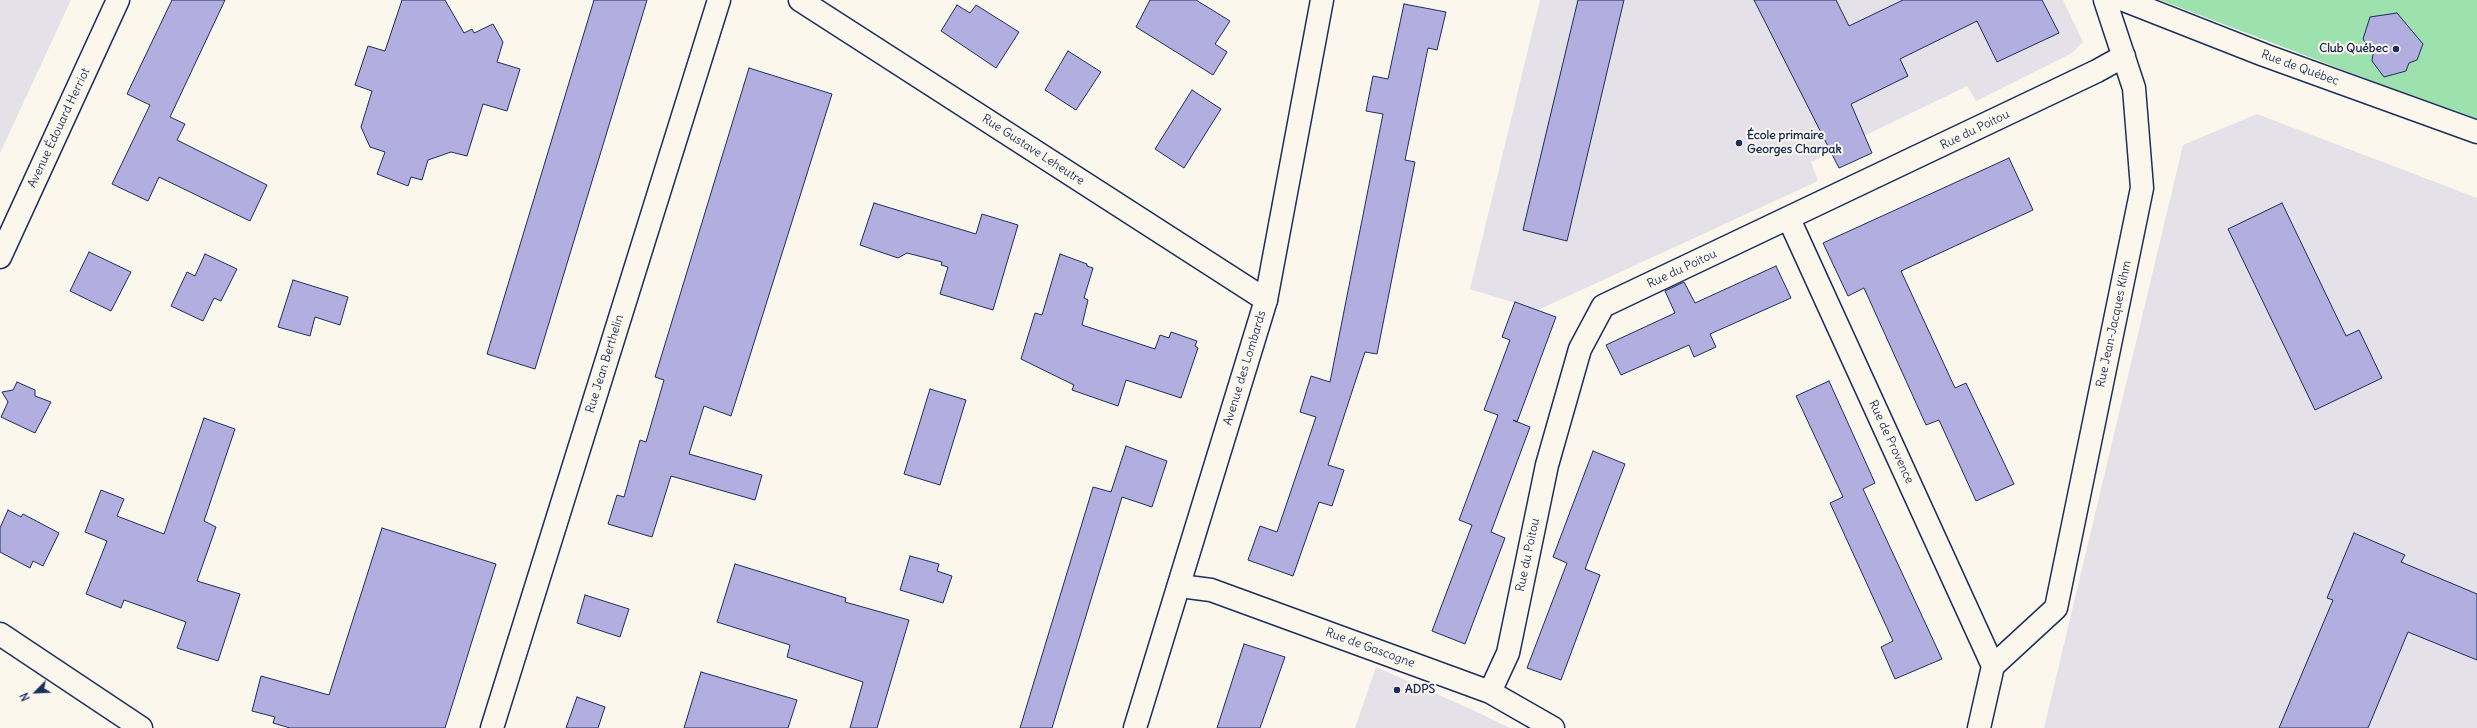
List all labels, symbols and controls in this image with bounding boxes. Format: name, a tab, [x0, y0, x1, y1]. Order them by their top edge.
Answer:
place label: Club Québec	[2319, 42, 2388, 56]
marker: Club Québec	[2391, 44, 2401, 54]
street label: Rue de Québec	[2259, 47, 2341, 89]
street label: Avenue Édouard Herriot	[25, 66, 93, 190]
street label: Rue du Poitou	[1938, 107, 2012, 153]
street label: Rue Gustave Leheutre	[979, 112, 1087, 188]
place label: École primaire Georges Charpak	[1747, 129, 1841, 157]
marker: École primaire Georges Charpak	[1734, 138, 1744, 148]
street label: Rue du Poitou	[1645, 247, 1719, 291]
street label: Rue Jean-Jacques Kihm	[2093, 259, 2135, 389]
street label: Avenue des Lombards	[1221, 309, 1269, 427]
street label: Rue Jean Berthelin	[583, 313, 627, 415]
street label: Rue de Provence	[1865, 398, 1917, 486]
street label: Rue du Poitou	[1513, 517, 1543, 593]
street label: Rue de Gascogne	[1323, 625, 1417, 671]
north arrow	[16, 672, 56, 712]
place label: ADPS	[1405, 683, 1435, 697]
marker: ADPS	[1392, 685, 1402, 695]
text: N	[17, 691, 33, 703]

